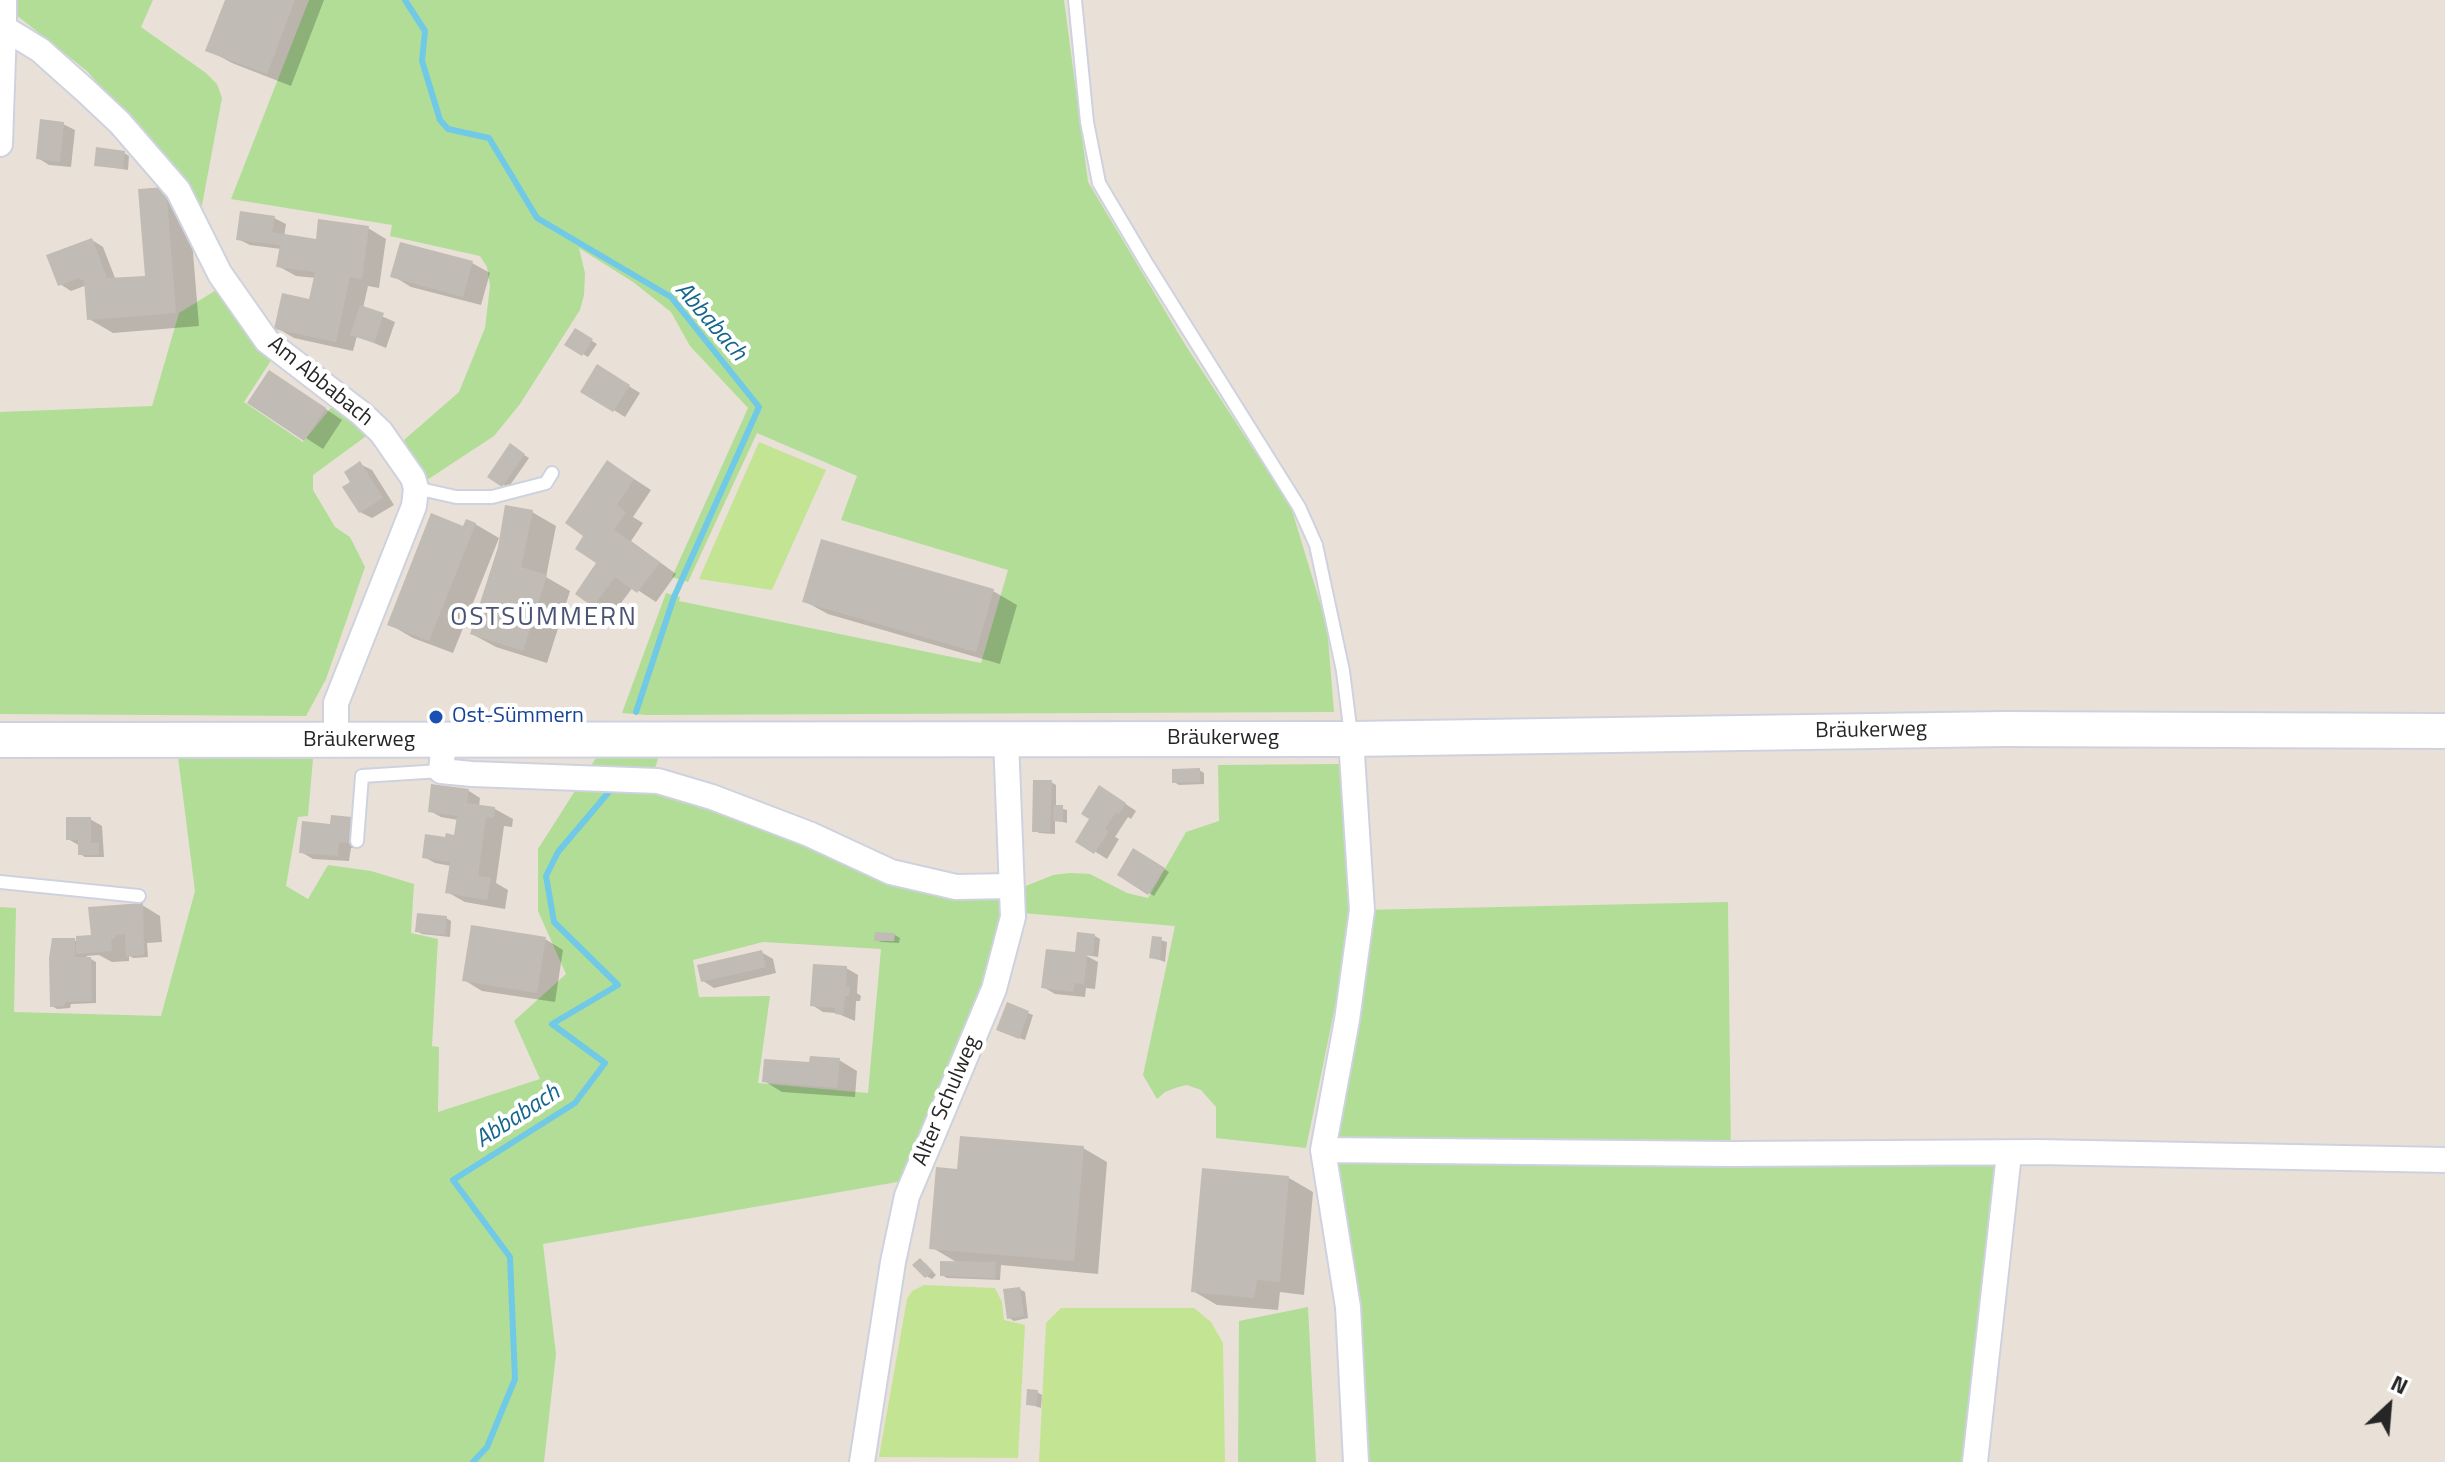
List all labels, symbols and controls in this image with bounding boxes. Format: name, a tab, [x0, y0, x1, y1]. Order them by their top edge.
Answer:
water label: Abbabach	[668, 277, 752, 367]
street label: Am Abbabach	[262, 332, 378, 432]
district label: OSTSÜMMERN	[450, 603, 638, 635]
place label: Ost-Sümmern	[452, 704, 584, 730]
marker: Ost-Sümmern	[427, 708, 445, 726]
street label: Bräukerweg	[1815, 717, 1927, 745]
street label: Bräukerweg	[1167, 726, 1279, 752]
street label: Bräukerweg	[303, 728, 415, 754]
street label: Alter Schulweg	[908, 1032, 986, 1170]
water label: Abbabach	[470, 1079, 566, 1155]
north arrow	[2349, 1366, 2429, 1446]
text: N	[2385, 1366, 2414, 1403]

